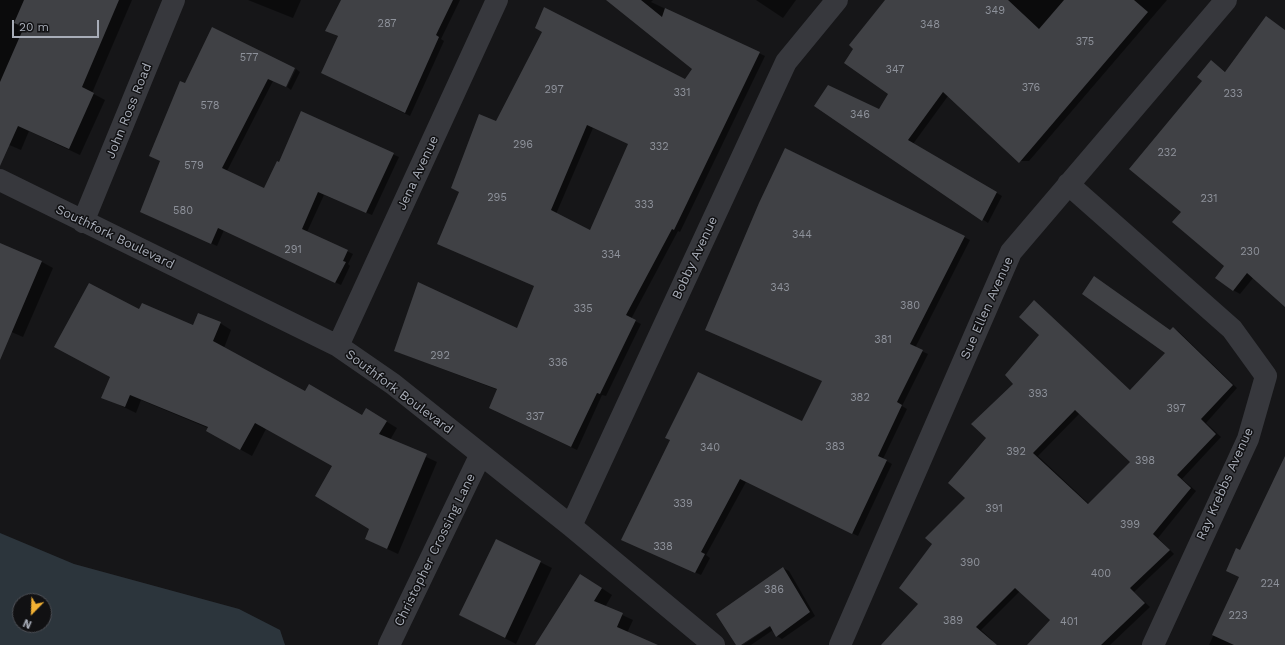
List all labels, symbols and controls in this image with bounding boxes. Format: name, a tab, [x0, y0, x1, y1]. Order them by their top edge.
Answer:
house number: 349	[985, 4, 1005, 18]
scale bar	[14, 12, 101, 38]
house number: 287	[378, 17, 396, 31]
house number: 348	[920, 18, 940, 32]
text: 20 m	[19, 20, 49, 34]
house number: 375	[1076, 35, 1094, 49]
house number: 577	[240, 51, 258, 65]
street label: John Ross Road	[103, 61, 155, 161]
house number: 347	[886, 63, 904, 77]
house number: 376	[1022, 81, 1040, 95]
house number: 297	[544, 83, 564, 97]
house number: 331	[673, 86, 691, 100]
house number: 233	[1223, 87, 1243, 101]
house number: 578	[200, 99, 220, 113]
house number: 346	[850, 108, 870, 122]
street label: Jena Avenue	[394, 133, 442, 213]
house number: 296	[513, 138, 533, 152]
house number: 332	[649, 140, 669, 154]
house number: 232	[1157, 146, 1177, 160]
house number: 579	[184, 159, 204, 173]
house number: 295	[487, 191, 507, 205]
house number: 231	[1200, 192, 1218, 206]
house number: 333	[634, 198, 654, 212]
street label: Southfork Boulevard	[53, 201, 177, 273]
house number: 580	[173, 204, 193, 218]
street label: Bobby Avenue	[669, 214, 721, 302]
house number: 344	[792, 228, 812, 242]
house number: 291	[284, 243, 302, 257]
house number: 230	[1240, 245, 1260, 259]
house number: 334	[601, 248, 621, 262]
street label: Sue Ellen Avenue	[957, 254, 1017, 362]
house number: 343	[770, 281, 790, 295]
house number: 380	[900, 299, 920, 313]
house number: 335	[573, 302, 593, 316]
house number: 381	[874, 333, 892, 347]
street label: Southfork Boulevard	[342, 347, 456, 437]
house number: 292	[430, 349, 450, 363]
house number: 336	[548, 356, 568, 370]
house number: 393	[1028, 387, 1048, 401]
house number: 382	[850, 391, 870, 405]
house number: 397	[1166, 402, 1186, 416]
house number: 337	[526, 410, 544, 424]
street label: Ray Krebbs Avenue	[1193, 425, 1257, 543]
house number: 383	[825, 440, 845, 454]
house number: 340	[700, 441, 720, 455]
house number: 392	[1006, 445, 1026, 459]
house number: 398	[1135, 454, 1155, 468]
street label: Christopher Crossing Lane	[391, 471, 479, 629]
house number: 339	[673, 497, 693, 511]
house number: 391	[985, 502, 1003, 516]
house number: 399	[1120, 518, 1140, 532]
house number: 338	[653, 540, 673, 554]
house number: 390	[960, 556, 980, 570]
house number: 400	[1091, 567, 1111, 581]
house number: 224	[1260, 577, 1280, 591]
house number: 386	[764, 583, 784, 597]
north arrow	[12, 593, 52, 633]
house number: 223	[1228, 609, 1248, 623]
house number: 389	[943, 614, 963, 628]
house number: 401	[1060, 615, 1078, 629]
text: N	[21, 616, 34, 631]

